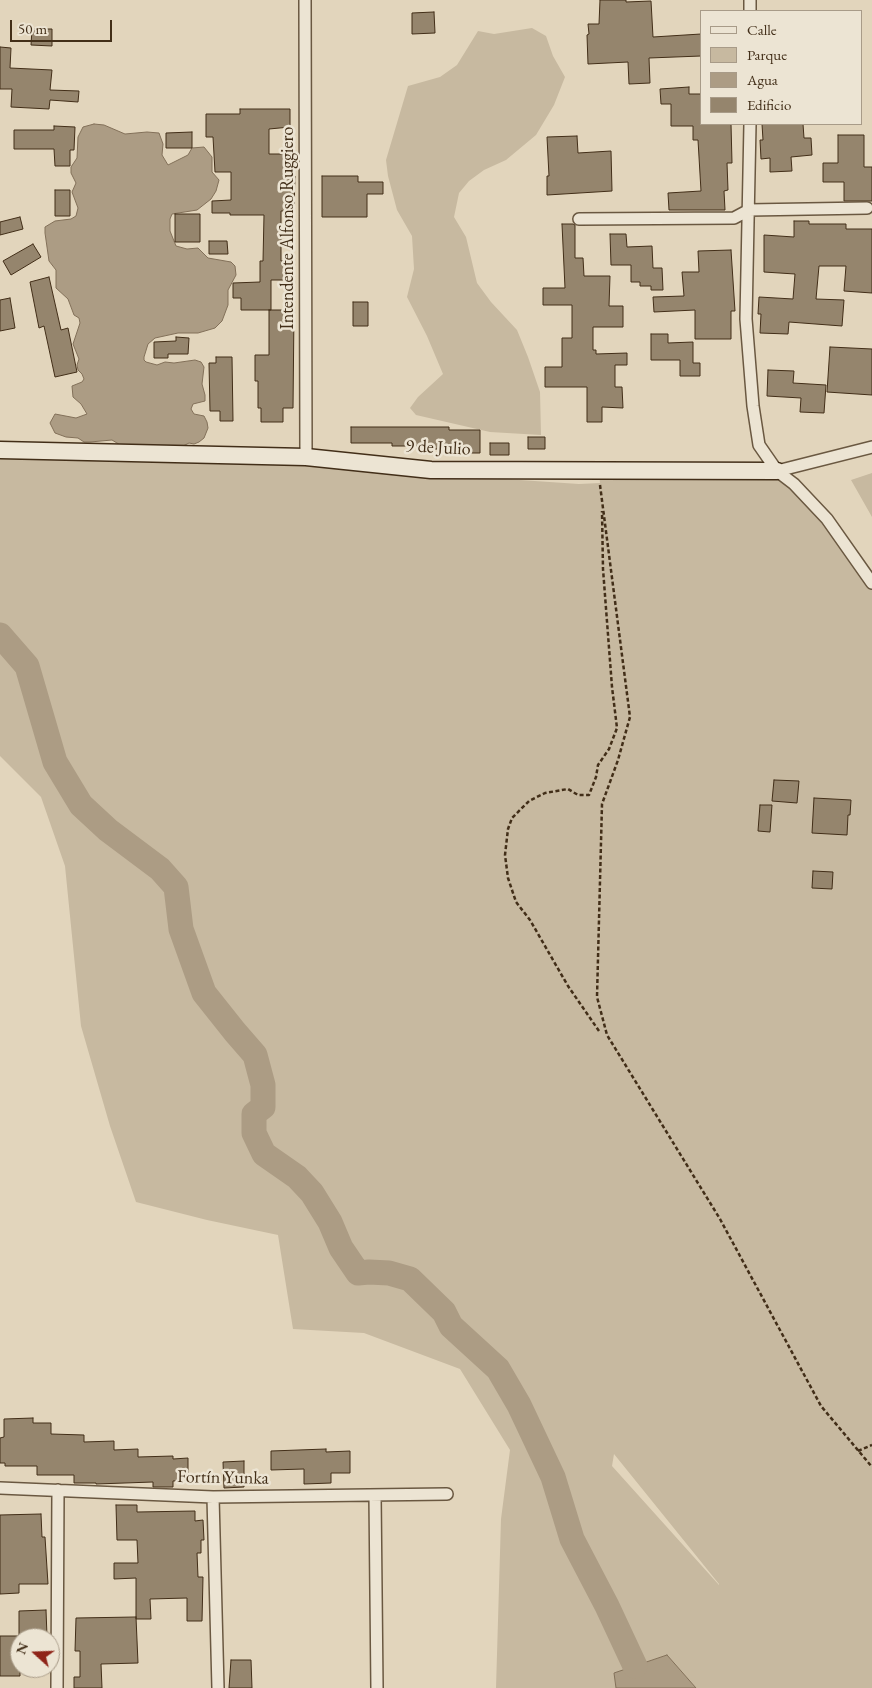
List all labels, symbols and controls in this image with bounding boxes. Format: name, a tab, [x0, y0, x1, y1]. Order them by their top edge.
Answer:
scale bar	[12, 10, 115, 42]
legend	[700, 10, 862, 125]
text: 50 m	[18, 19, 47, 38]
text: Calle	[747, 20, 777, 39]
text: Parque	[747, 45, 787, 64]
text: Agua	[747, 70, 778, 89]
text: Edificio	[747, 95, 791, 114]
street label: Intendente Alfonso Ruggiero	[277, 127, 299, 329]
street label: 9 de Julio	[405, 436, 471, 460]
street label: Fortín Yunka	[177, 1466, 269, 1490]
north arrow	[10, 1628, 60, 1678]
text: N	[11, 1640, 32, 1657]

